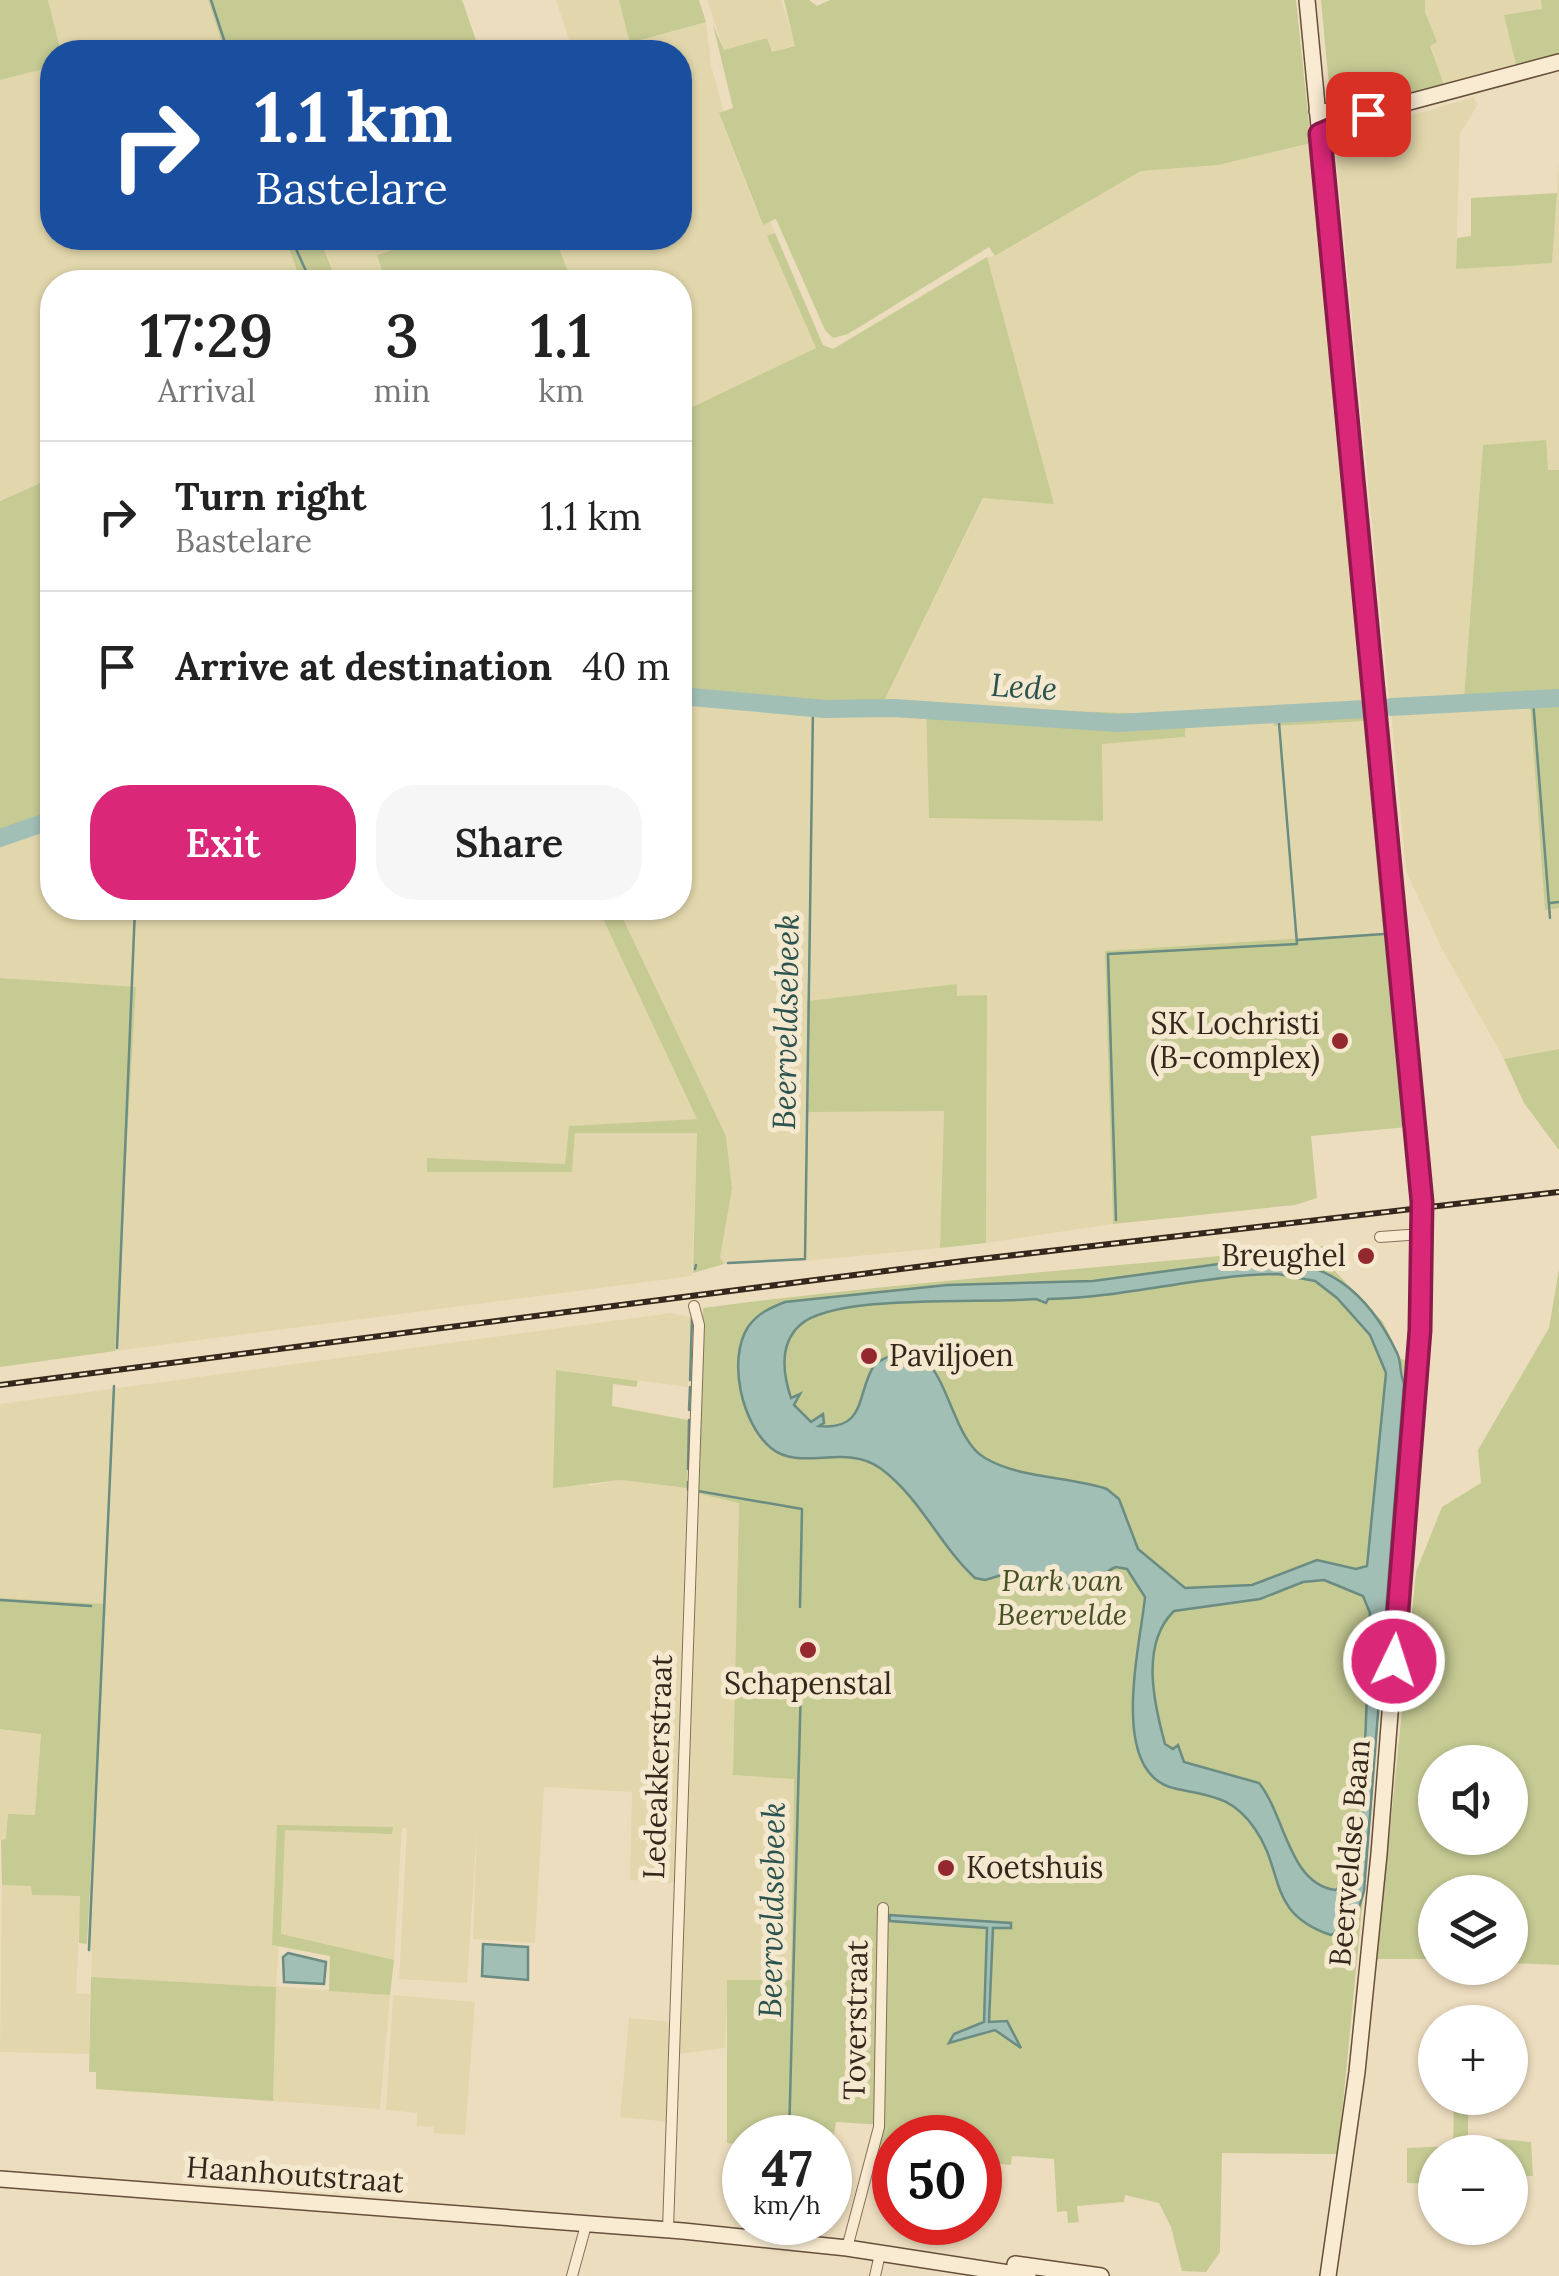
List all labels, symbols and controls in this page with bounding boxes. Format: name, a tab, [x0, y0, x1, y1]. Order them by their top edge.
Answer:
text: 1.1 km	[255, 72, 453, 161]
pin	[1326, 72, 1411, 157]
icon: right	[90, 80, 220, 210]
icon: arrive	[1341, 87, 1396, 142]
text: Bastelare	[255, 159, 448, 216]
text: 17:29	[140, 297, 273, 373]
text: 3	[385, 297, 419, 373]
text: 1.1	[531, 297, 592, 373]
text: Arrival	[158, 370, 256, 411]
text: min	[373, 370, 430, 411]
text: km	[538, 370, 584, 411]
text: Turn right	[175, 472, 366, 520]
icon: right	[90, 489, 145, 544]
text: 1.1 km	[541, 492, 642, 540]
text: Bastelare	[175, 520, 312, 561]
icon: arrive	[90, 639, 145, 694]
text: Arrive at destination	[175, 642, 552, 690]
text: 40 m	[582, 642, 670, 690]
water label: Lede	[989, 664, 1059, 709]
button: Exit	[90, 785, 356, 900]
button: Share	[376, 785, 642, 900]
water label: Beerveldsebeek	[763, 914, 808, 1130]
place label: SK Lochristi (B-complex)	[1150, 1004, 1320, 1077]
marker: SK Lochristi (B-complex)	[1329, 1030, 1351, 1052]
place label: Breughel	[1221, 1236, 1346, 1275]
marker: Breughel	[1355, 1245, 1377, 1267]
place label: Paviljoen	[889, 1336, 1014, 1375]
marker: Paviljoen	[858, 1345, 880, 1367]
park label: Park van Beervelde	[997, 1561, 1127, 1633]
position arrow	[1342, 1609, 1446, 1713]
marker: Schapenstal	[797, 1639, 819, 1661]
street label: Ledeakkerstraat	[634, 1654, 680, 1880]
place label: Schapenstal	[724, 1664, 892, 1702]
street label: Beerveldse Baan	[1320, 1738, 1378, 1968]
map controls	[1418, 1745, 1528, 2245]
button: sound	[1418, 1745, 1528, 1855]
water label: Beerveldsebeek	[749, 1802, 794, 2018]
place label: Koetshuis	[966, 1848, 1103, 1886]
marker: Koetshuis	[935, 1857, 957, 1879]
button: layers	[1418, 1875, 1528, 1985]
street label: Toverstraat	[835, 1939, 875, 2100]
button: +	[1418, 2005, 1528, 2115]
speed limit sign: 50	[872, 2115, 1002, 2245]
button: −	[1418, 2135, 1528, 2245]
text: 47	[762, 2136, 812, 2200]
street label: Haanhoutstraat	[185, 2147, 406, 2201]
text: km/h	[753, 2189, 821, 2221]

